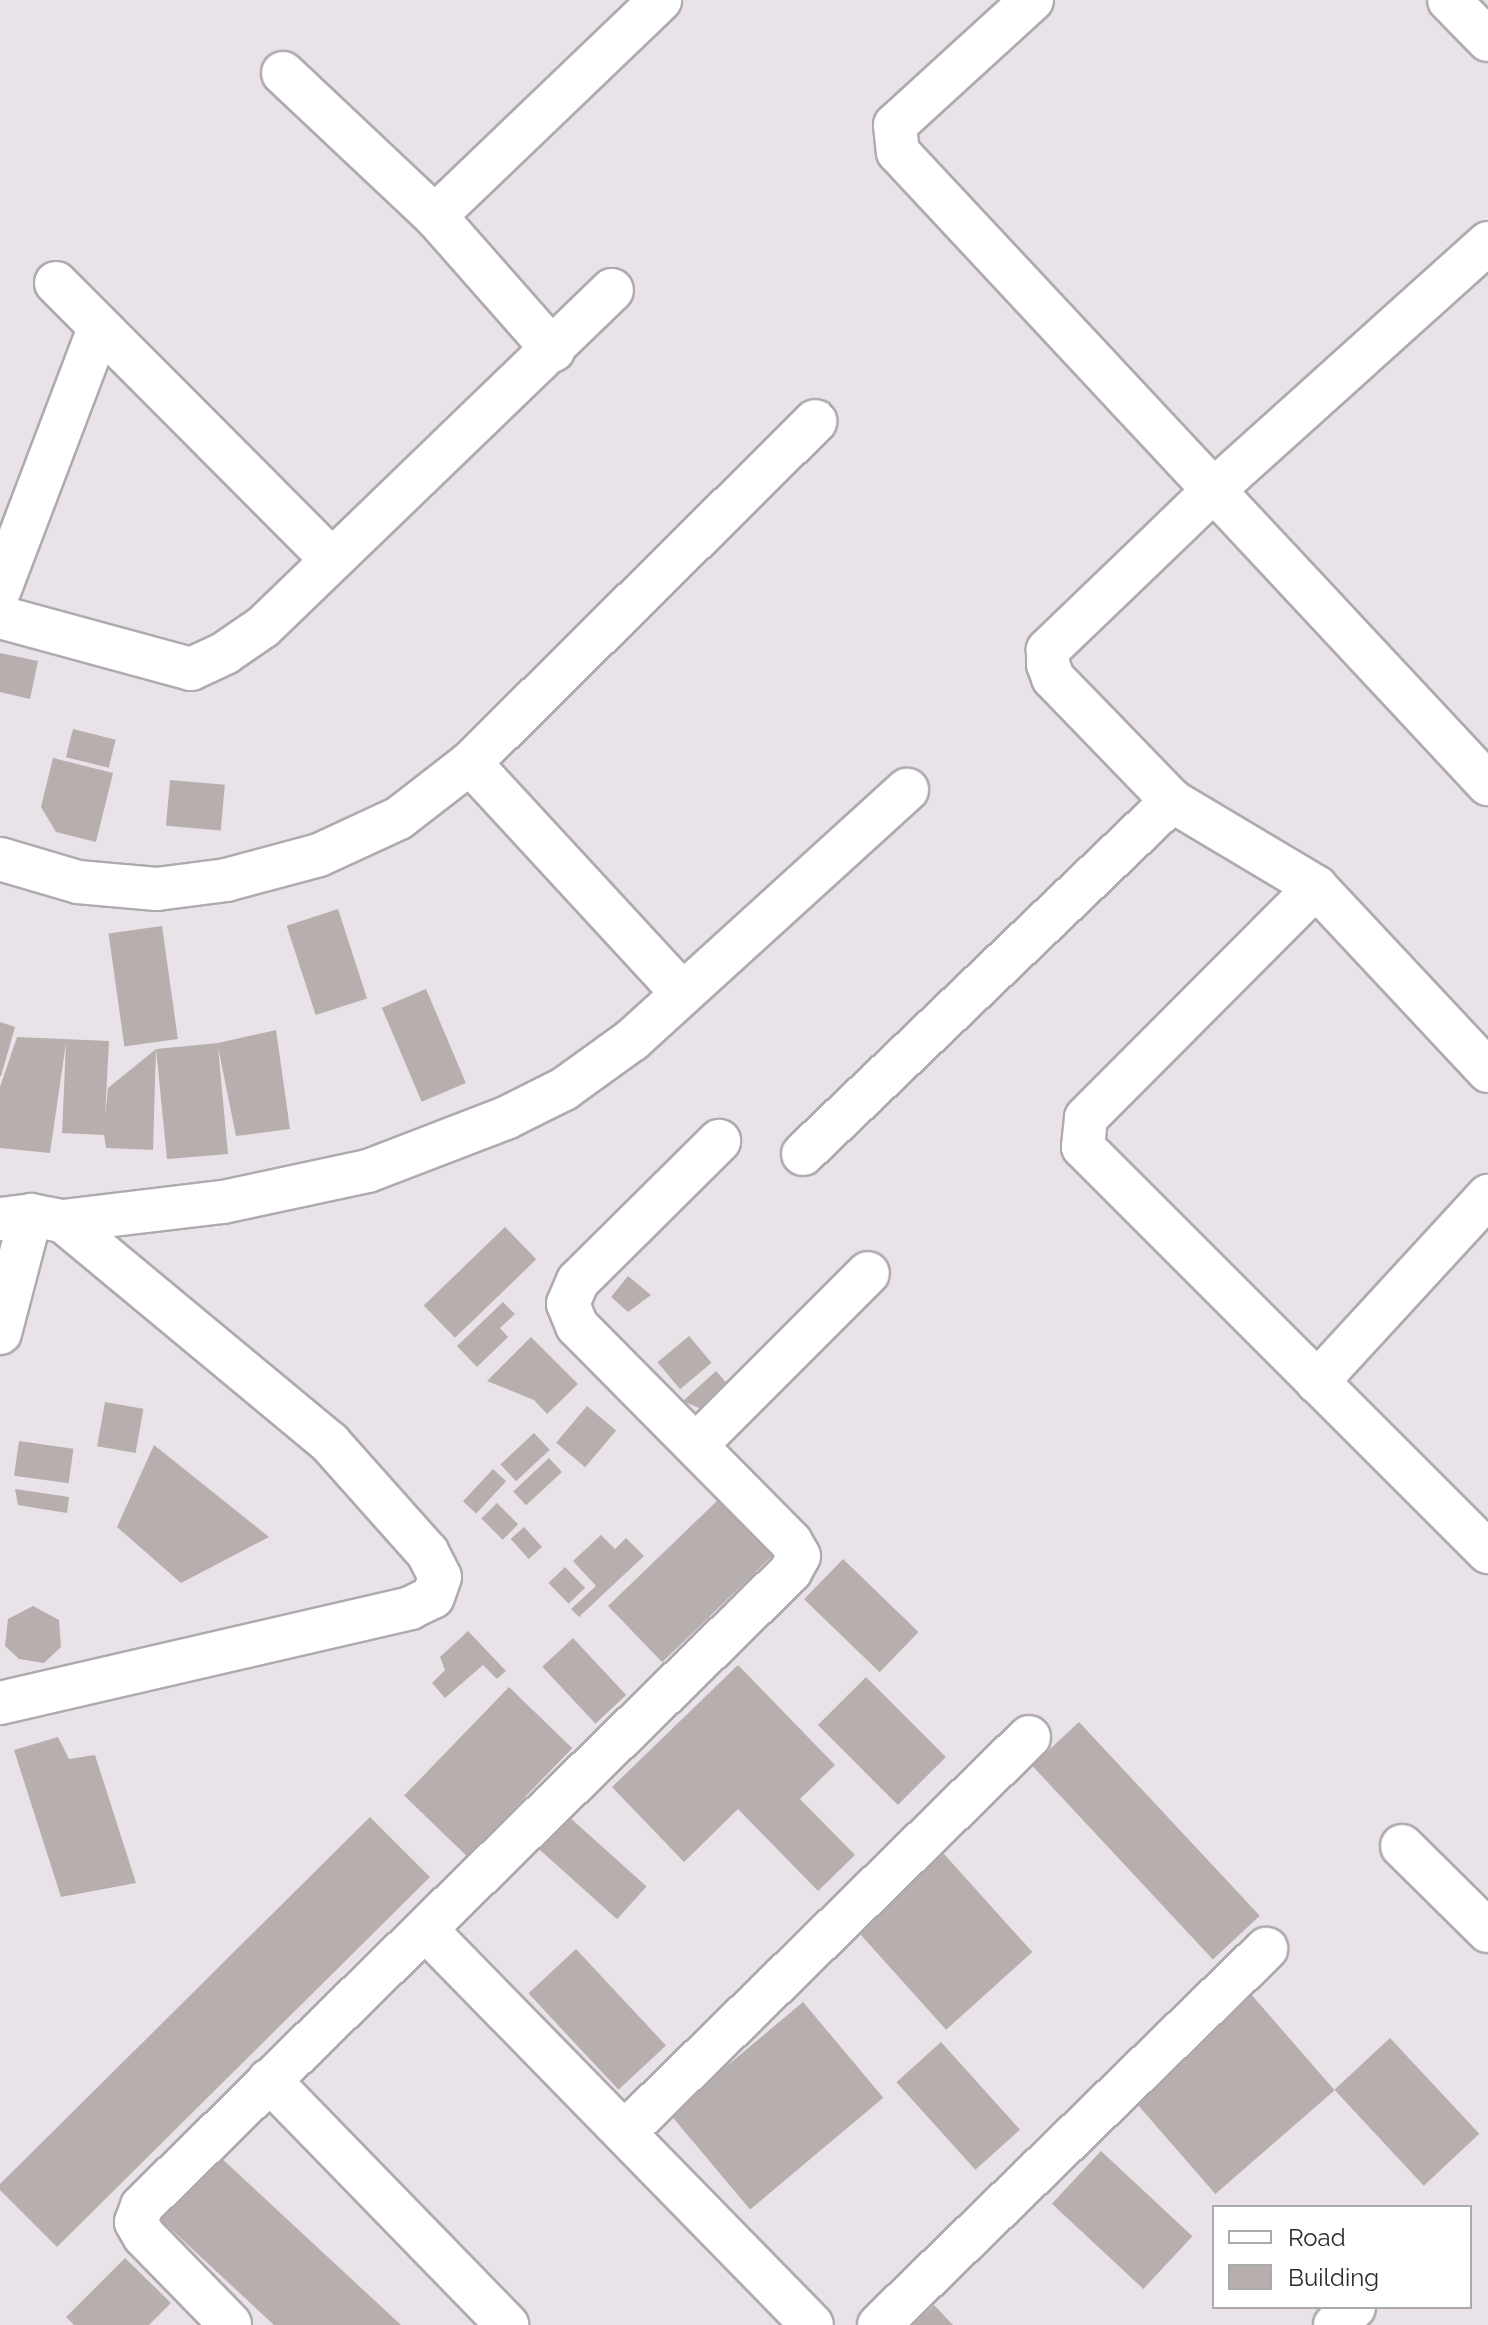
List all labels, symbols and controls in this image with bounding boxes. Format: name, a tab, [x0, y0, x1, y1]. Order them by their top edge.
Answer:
legend	[1212, 2205, 1472, 2309]
text: Road	[1288, 2223, 1346, 2252]
text: Building	[1288, 2263, 1379, 2292]

